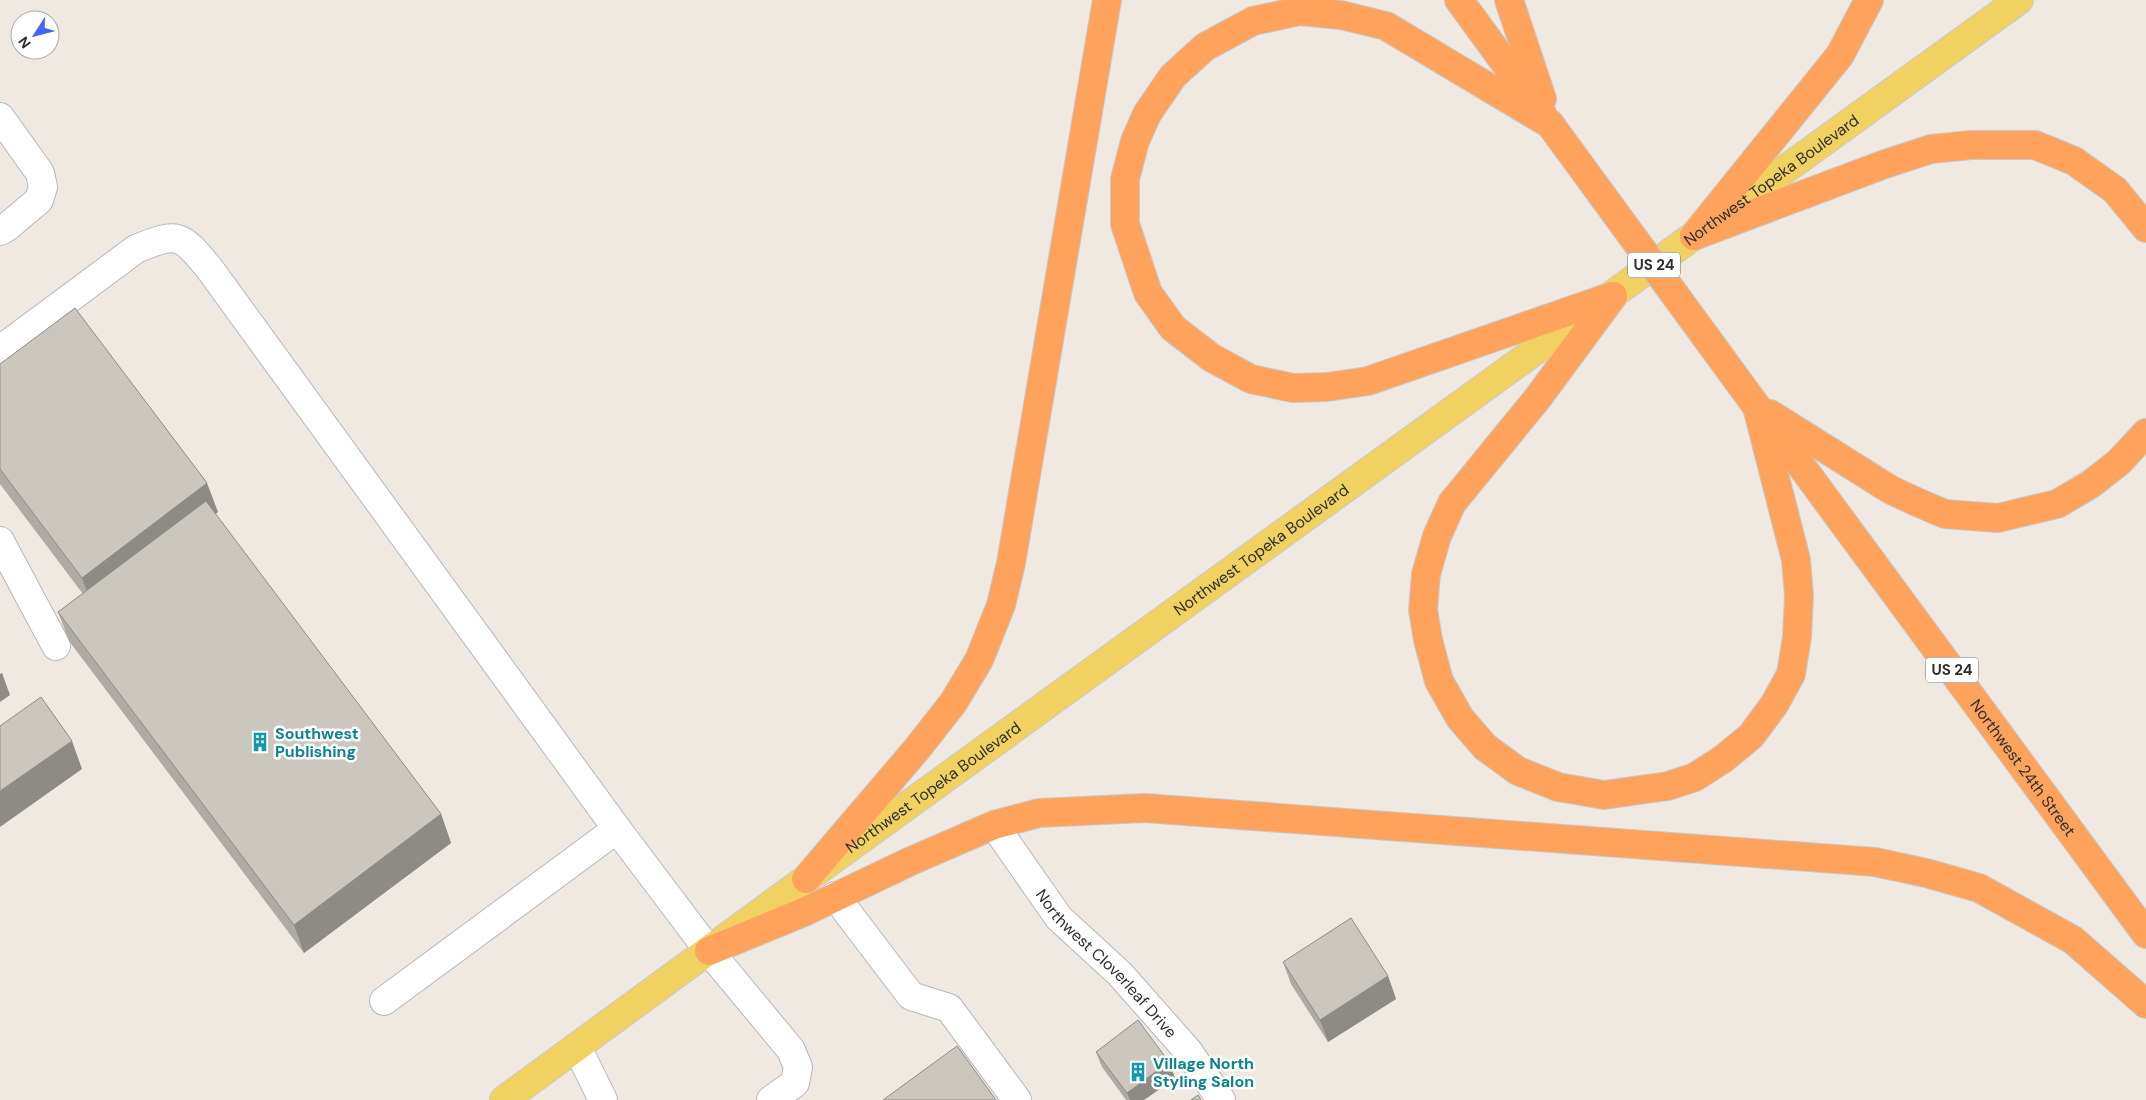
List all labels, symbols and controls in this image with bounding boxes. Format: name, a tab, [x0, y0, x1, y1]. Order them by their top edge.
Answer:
north arrow	[10, 10, 60, 60]
text: N	[14, 33, 35, 52]
street label: Northwest Topeka Boulevard	[1680, 110, 1863, 251]
road number: US 24	[1628, 252, 1680, 278]
street label: Northwest Topeka Boulevard	[1169, 479, 1353, 620]
road number: US 24	[1926, 658, 1978, 682]
street label: Northwest 24th Street	[1966, 695, 2080, 840]
street label: Northwest Topeka Boulevard	[841, 717, 1025, 858]
place label: Southwest Publishing	[275, 723, 359, 762]
building icon: Southwest Publishing	[249, 731, 271, 753]
street label: Northwest Cloverleaf Drive	[1031, 885, 1181, 1042]
place label: Village North Styling Salon	[1153, 1053, 1254, 1092]
building icon: Village North Styling Salon	[1127, 1061, 1149, 1083]

